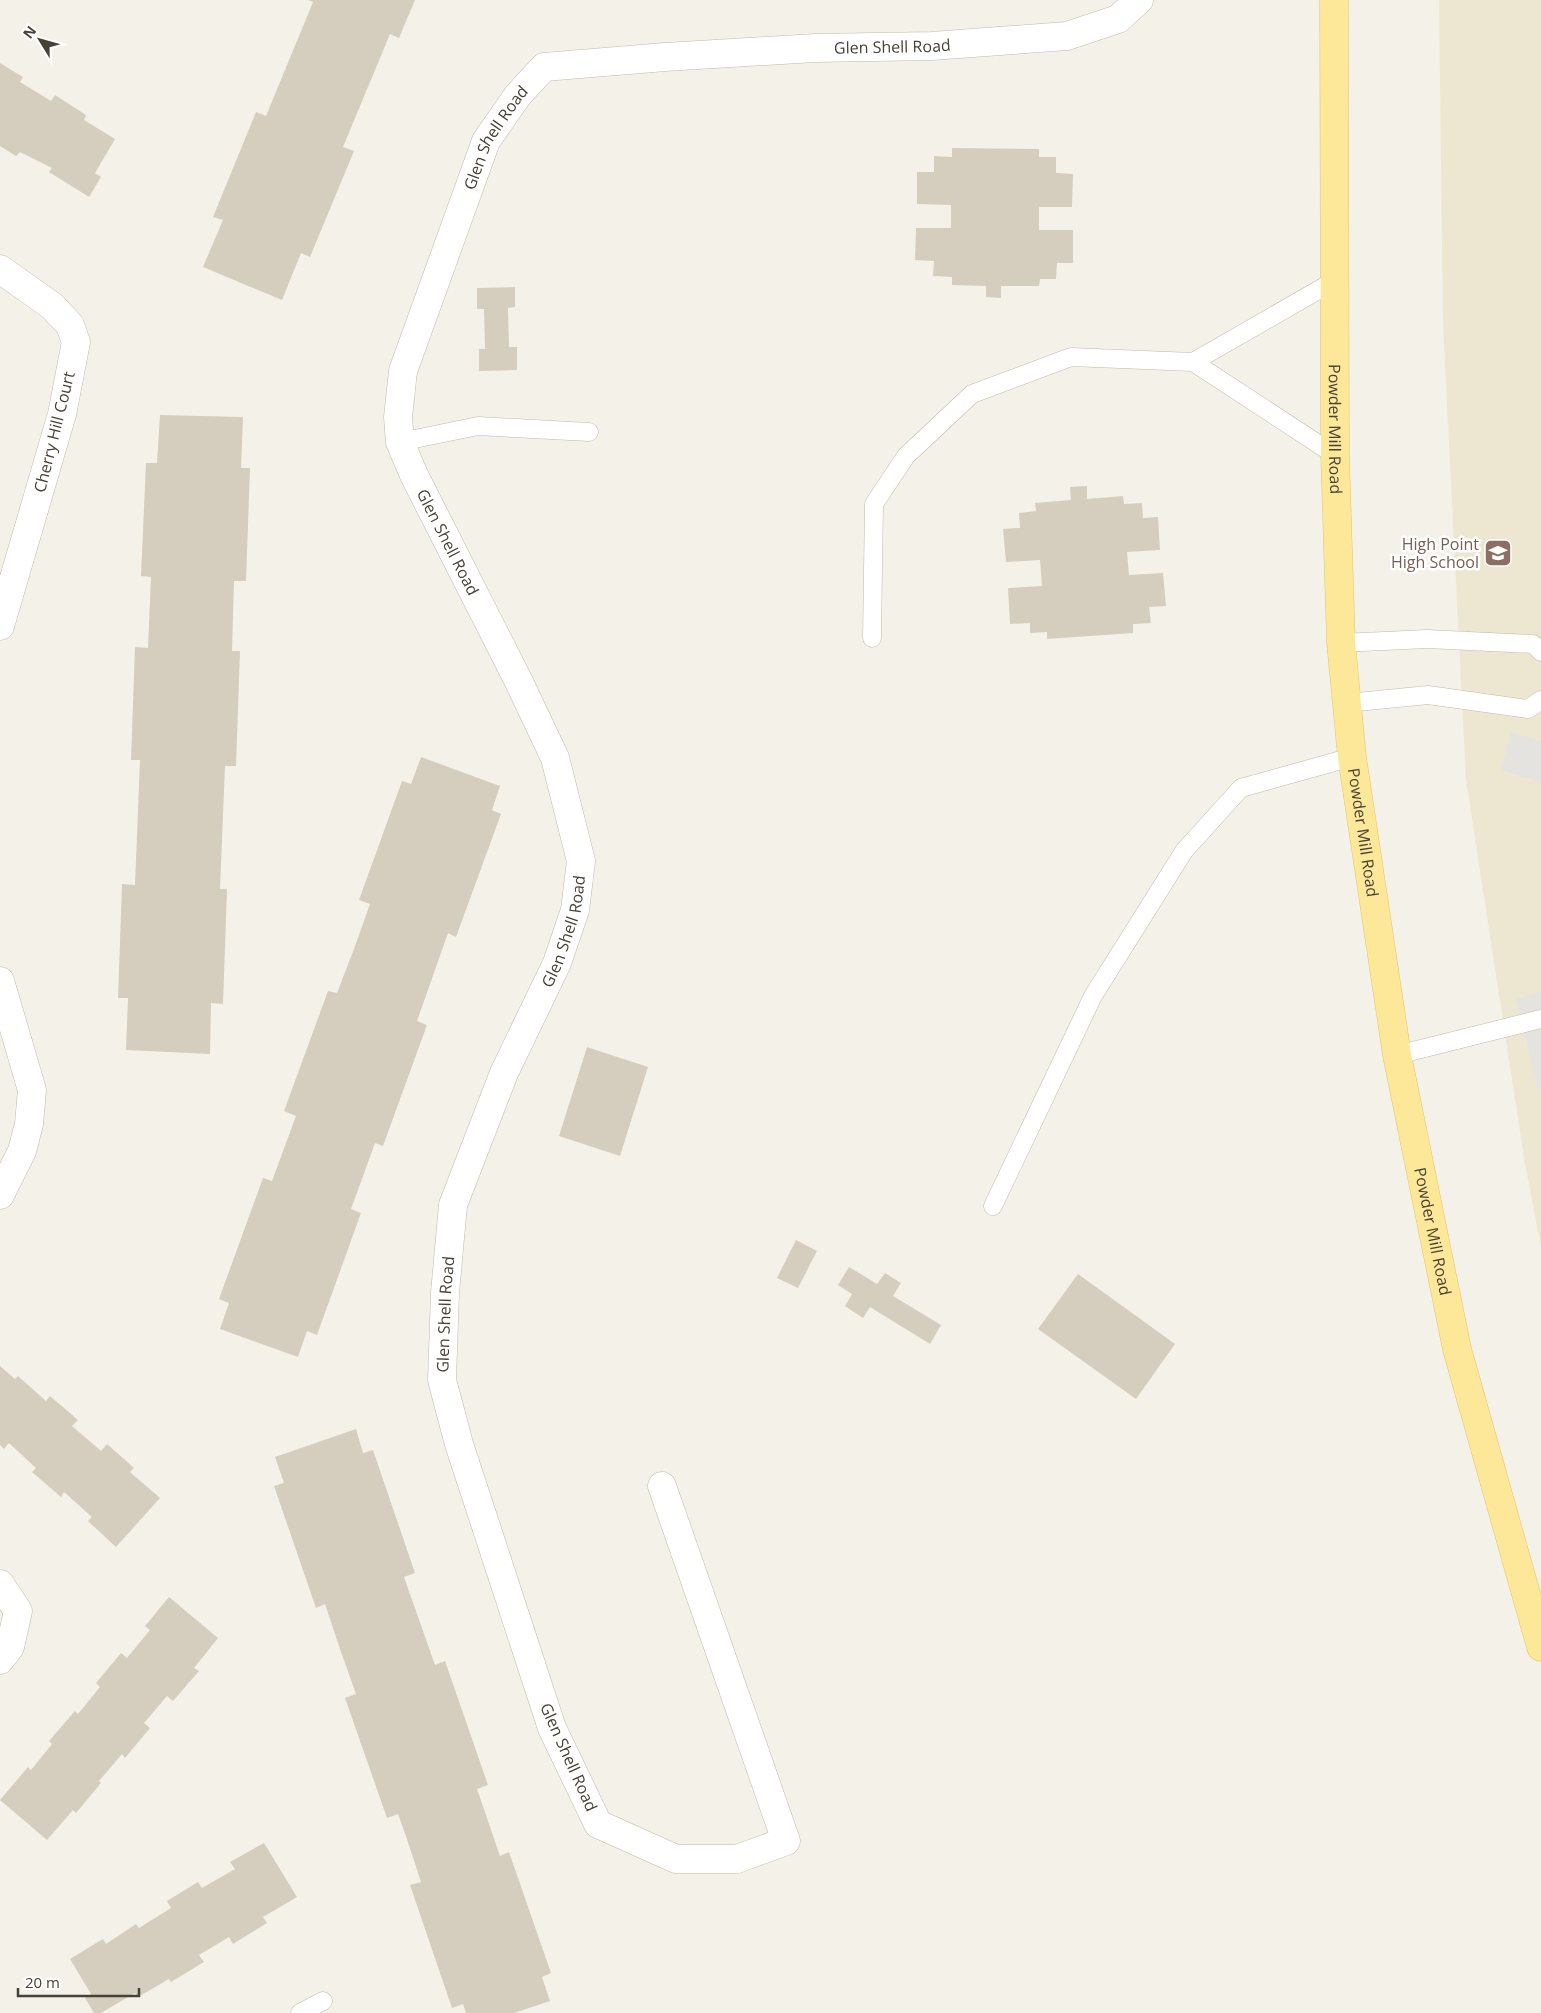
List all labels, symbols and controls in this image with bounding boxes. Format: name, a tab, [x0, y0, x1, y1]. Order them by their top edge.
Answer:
north arrow	[15, 15, 65, 65]
text: N	[18, 22, 40, 42]
street label: Glen Shell Road	[834, 34, 951, 59]
street label: Glen Shell Road	[458, 81, 533, 193]
street label: Powder Mill Road	[1324, 364, 1347, 494]
street label: Cherry Hill Court	[28, 369, 80, 495]
street label: Glen Shell Road	[412, 485, 484, 599]
place label: High Point High School	[1391, 533, 1479, 573]
school or university icon: High Point High School	[1483, 538, 1513, 568]
street label: Powder Mill Road	[1343, 767, 1384, 898]
street label: Glen Shell Road	[536, 874, 590, 991]
street label: Powder Mill Road	[1409, 1165, 1457, 1297]
street label: Glen Shell Road	[431, 1255, 459, 1373]
street label: Glen Shell Road	[535, 1699, 603, 1815]
scale bar	[18, 1966, 139, 1998]
text: 20 m	[25, 1972, 60, 1992]

